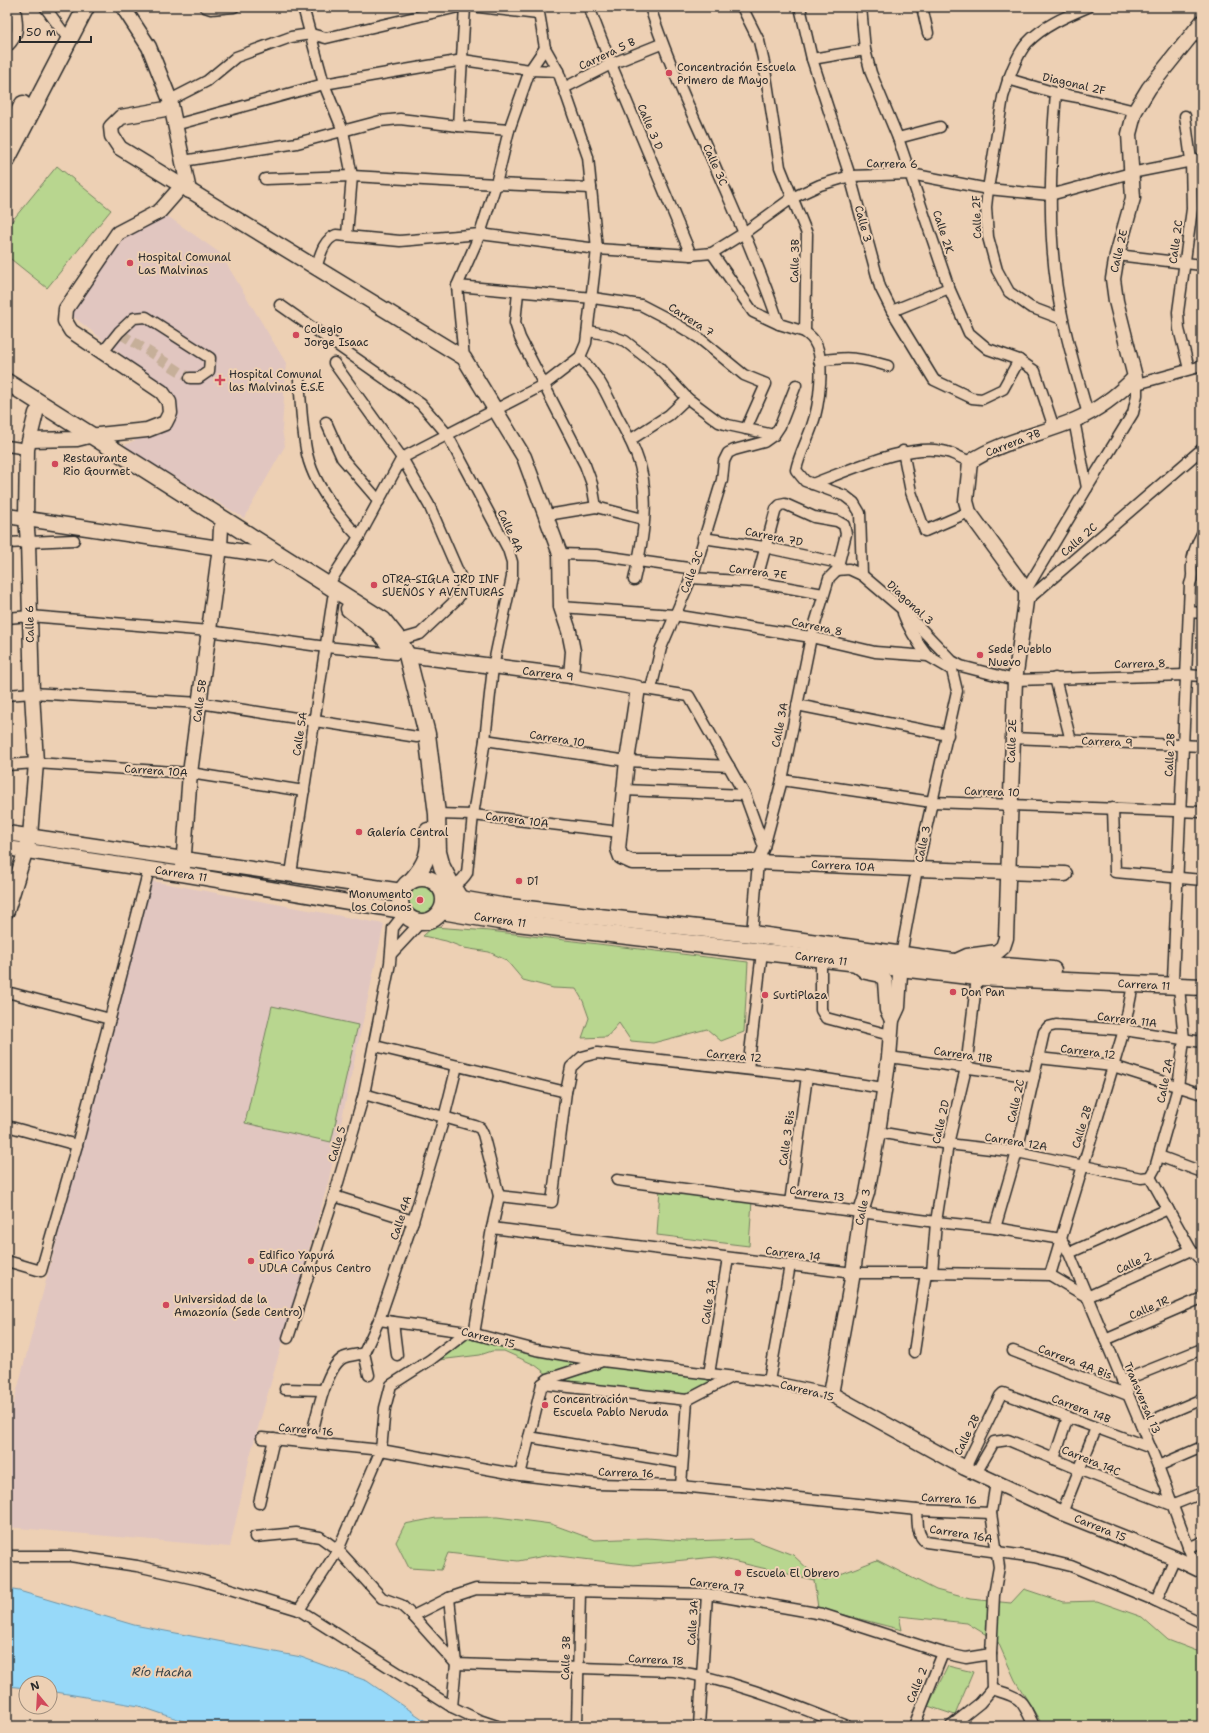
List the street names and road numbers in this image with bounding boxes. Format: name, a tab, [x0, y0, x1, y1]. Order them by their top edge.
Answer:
street label: Carrera 5 B	[576, 34, 638, 74]
street label: Diagonal 2F	[1041, 69, 1107, 99]
street label: Calle 3 D	[634, 102, 666, 152]
street label: Calle 3C	[699, 142, 731, 189]
street label: Carrera 6	[866, 156, 918, 172]
street label: Calle 2F	[969, 195, 985, 239]
street label: Calle 3	[851, 204, 875, 244]
street label: Calle 2K	[929, 208, 957, 256]
street label: Calle 2C	[1166, 219, 1187, 265]
street label: Calle 2E	[1107, 228, 1131, 274]
street label: Calle 3B	[787, 238, 803, 283]
street label: Carrera 7	[665, 300, 717, 340]
street label: Carrera 7B	[983, 425, 1043, 460]
street label: Calle 4A	[494, 507, 526, 555]
street label: Calle 2C	[1057, 520, 1101, 560]
street label: Carrera 7D	[744, 524, 804, 550]
street label: Calle 3C	[677, 548, 707, 595]
street label: Carrera 7E	[728, 561, 788, 583]
street label: Diagonal 3	[883, 578, 937, 628]
street label: Calle 6	[22, 605, 38, 643]
street label: Carrera 8	[790, 614, 844, 640]
street label: Carrera 8	[1114, 656, 1166, 672]
street label: Carrera 9	[522, 663, 574, 685]
street label: Calle 5B	[190, 678, 211, 723]
street label: Calle 3A	[768, 701, 792, 749]
street label: Calle 5A	[289, 711, 311, 757]
street label: Calle 2E	[1004, 719, 1020, 763]
street label: Carrera 10	[528, 727, 586, 751]
street label: Calle 2B	[1161, 732, 1179, 777]
street label: Carrera 9	[1081, 734, 1133, 750]
street label: Carrera 10A	[124, 761, 188, 781]
street label: Carrera 10	[964, 784, 1020, 800]
street label: Carrera 10A	[484, 809, 550, 831]
street label: Calle 3	[912, 824, 934, 864]
street label: Carrera 10A	[811, 857, 875, 875]
street label: Carrera 11	[154, 862, 208, 886]
street label: Carrera 11	[473, 909, 527, 931]
street label: Carrera 11	[794, 948, 848, 970]
street label: Carrera 11	[1117, 976, 1171, 994]
street label: Carrera 11A	[1096, 1009, 1158, 1031]
street label: Carrera 12	[1060, 1041, 1116, 1063]
street label: Carrera 11B	[933, 1043, 994, 1067]
street label: Carrera 12	[706, 1046, 762, 1066]
street label: Calle 2A	[1153, 1057, 1177, 1105]
street label: Calle 2C	[1004, 1078, 1028, 1124]
street label: Calle 2D	[929, 1099, 953, 1145]
street label: Calle 2B	[1068, 1103, 1096, 1150]
street label: Calle 3 Bis	[776, 1109, 798, 1167]
street label: Calle 5	[324, 1124, 350, 1164]
street label: Carrera 12A	[984, 1130, 1048, 1154]
street label: Carrera 13	[788, 1183, 846, 1205]
street label: Calle 3	[852, 1187, 874, 1227]
street label: Calle 4A	[387, 1194, 415, 1242]
street label: Carrera 14	[764, 1243, 822, 1265]
street label: Calle 2	[1114, 1249, 1154, 1277]
street label: Calle 3A	[698, 1278, 720, 1326]
street label: Calle 1R	[1127, 1292, 1172, 1323]
street label: Carrera 15	[460, 1324, 517, 1352]
street label: Carrera 4A Bis	[1036, 1341, 1114, 1383]
street label: Transversal 13	[1120, 1360, 1164, 1436]
street label: Carrera 15	[779, 1377, 836, 1405]
street label: Carrera 14B	[1049, 1391, 1113, 1427]
street label: Calle 2B	[951, 1412, 984, 1458]
street label: Carrera 16	[278, 1420, 334, 1440]
street label: Carrera 14C	[1059, 1442, 1123, 1480]
street label: Carrera 16	[598, 1465, 654, 1481]
street label: Carrera 16	[921, 1490, 977, 1508]
street label: Carrera 15	[1072, 1511, 1129, 1545]
street label: Carrera 16A	[928, 1522, 994, 1546]
street label: Carrera 17	[689, 1574, 746, 1596]
street label: Calle 3A	[684, 1600, 702, 1646]
street label: Calle 3B	[558, 1635, 574, 1680]
street label: Carrera 18	[628, 1651, 684, 1669]
street label: Calle 2	[903, 1665, 931, 1705]

